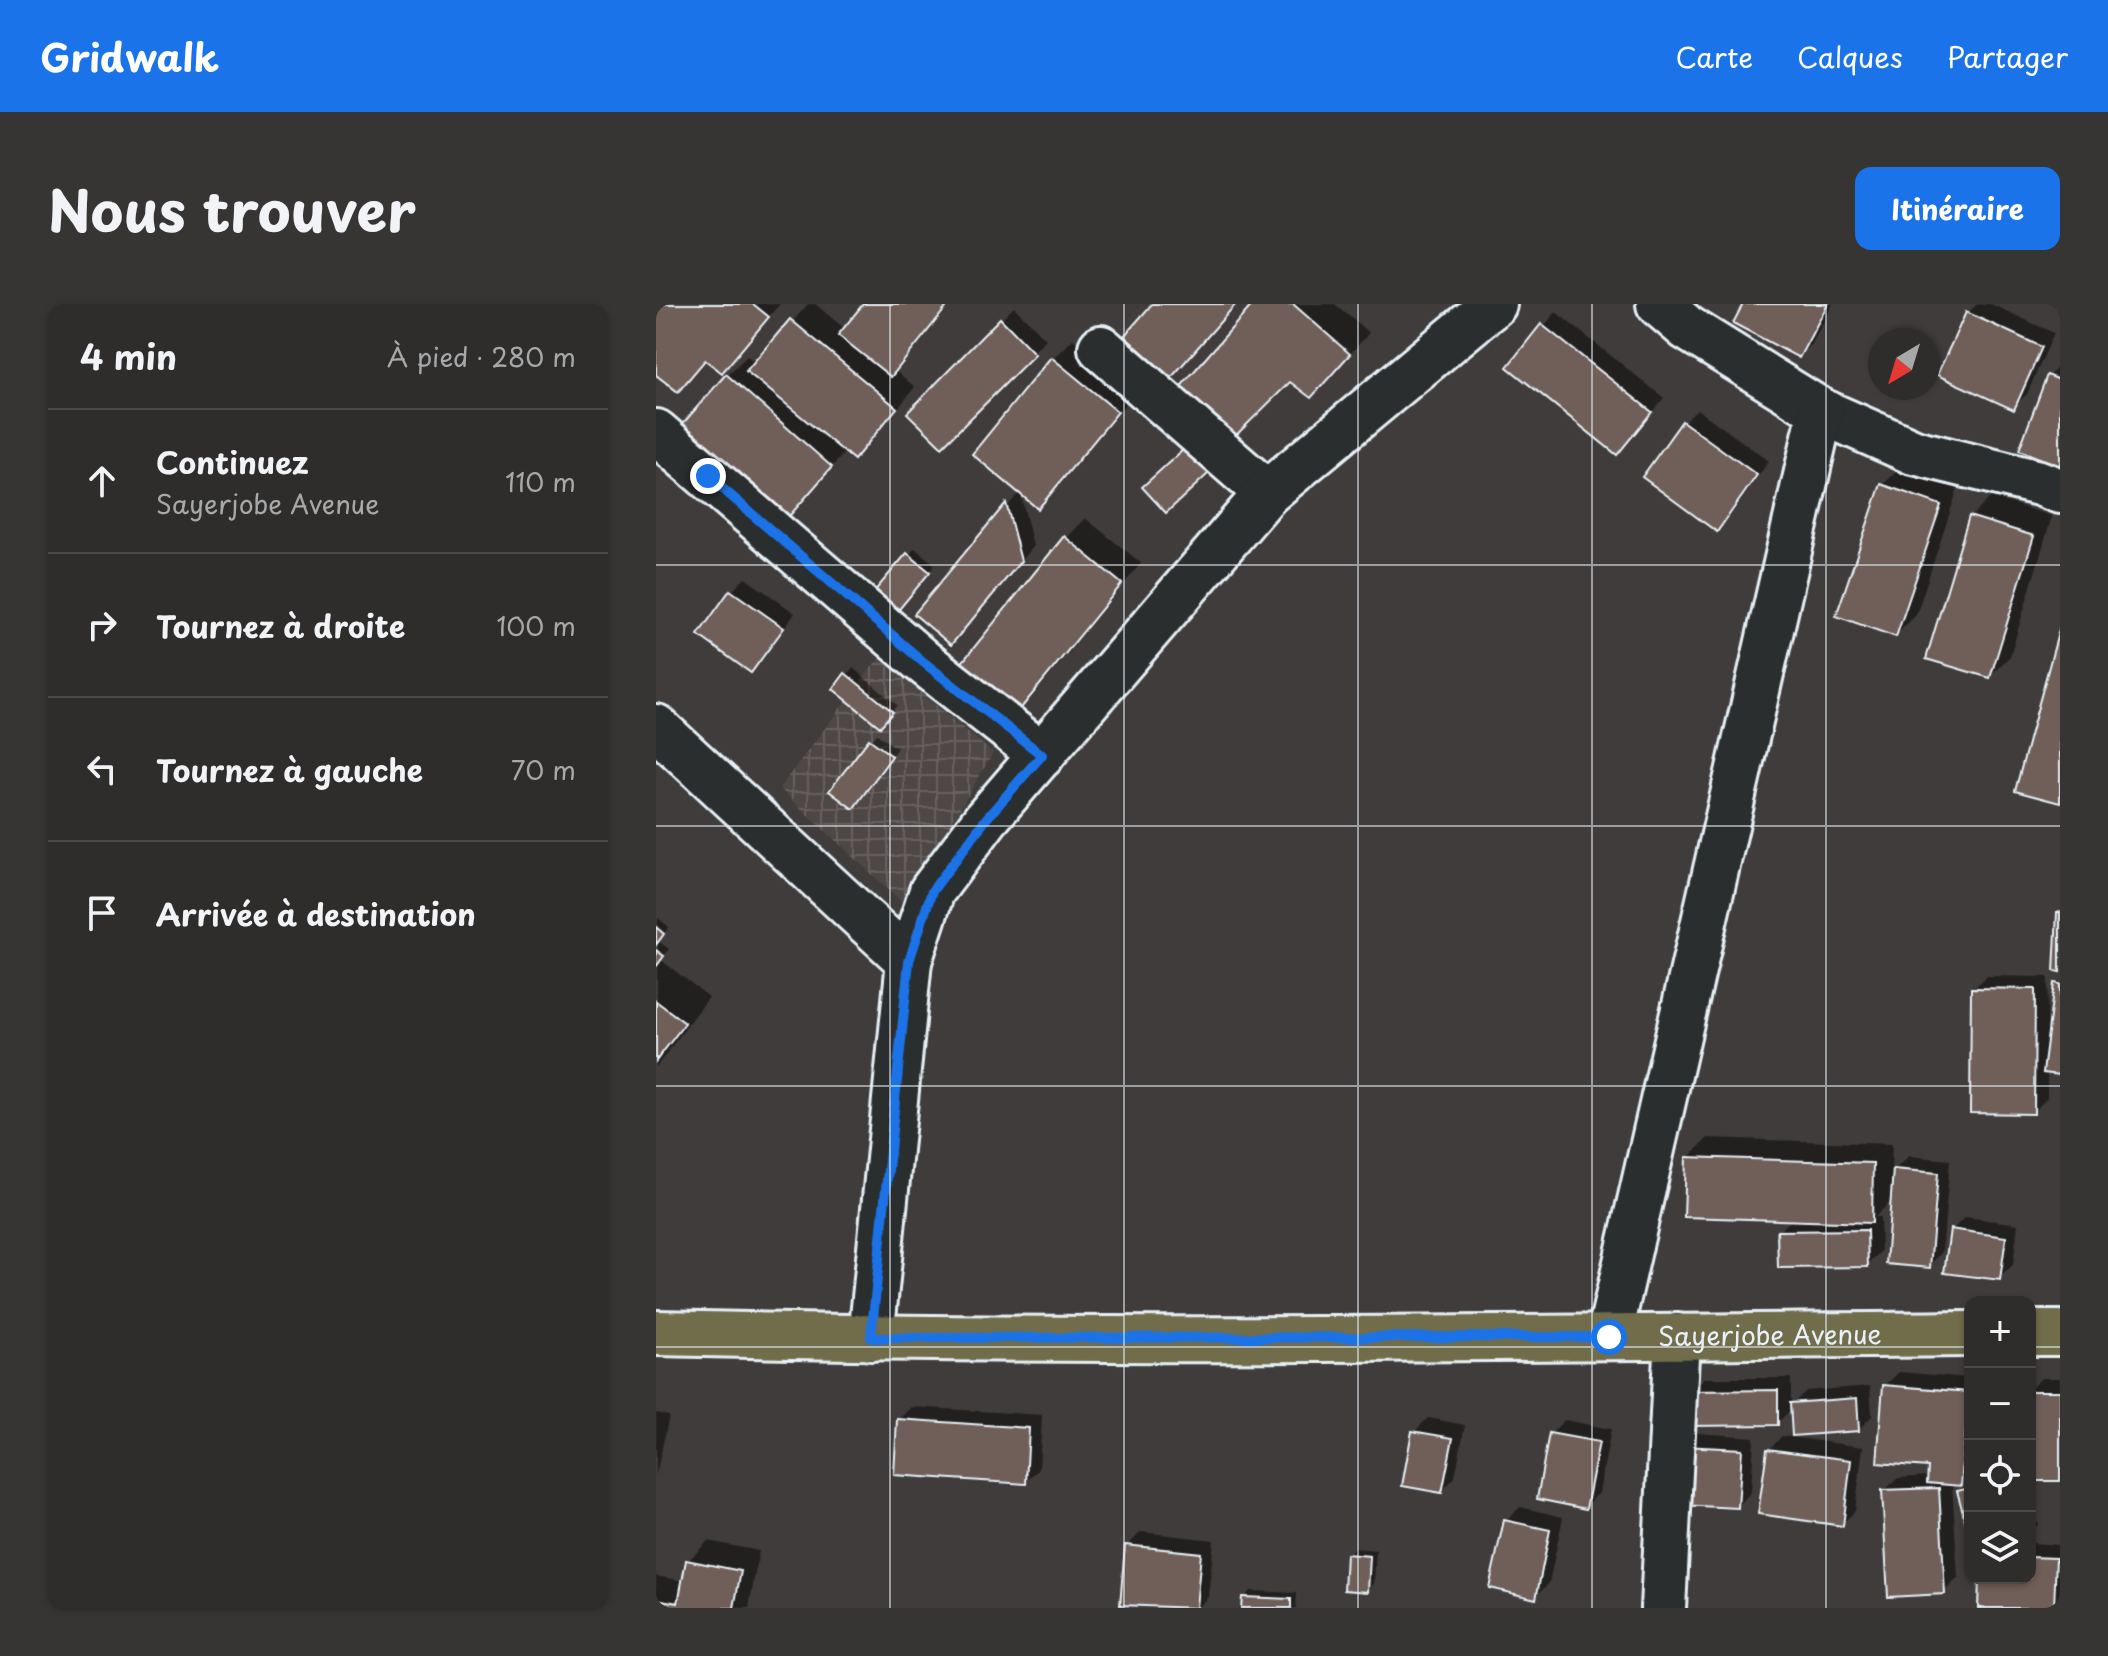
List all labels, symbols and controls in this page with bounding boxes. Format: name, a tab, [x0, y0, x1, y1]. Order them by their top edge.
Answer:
text: Gridwalk	[40, 28, 219, 85]
text: Carte	[1675, 35, 1753, 78]
text: Calques	[1797, 35, 1903, 78]
text: Partager	[1947, 35, 2068, 78]
text: Nous trouver	[48, 166, 416, 251]
button: Itinéraire	[1855, 167, 2060, 250]
north arrow	[1868, 328, 1940, 400]
text: 4 min	[80, 330, 177, 382]
text: À pied · 280 m	[387, 337, 576, 376]
text: Continuez	[156, 439, 309, 484]
route end	[690, 458, 726, 494]
icon: ahead	[80, 459, 124, 503]
text: 110 m	[505, 462, 576, 501]
text: Sayerjobe Avenue	[156, 484, 379, 523]
icon: right	[80, 603, 124, 647]
text: Tournez à droite	[156, 603, 405, 648]
text: 100 m	[496, 606, 576, 645]
icon: left	[80, 747, 124, 791]
text: Tournez à gauche	[156, 747, 423, 792]
text: 70 m	[511, 750, 576, 789]
icon: arrive	[80, 891, 124, 935]
text: Arrivée à destination	[156, 891, 476, 936]
map controls	[1964, 1296, 2036, 1584]
button: +	[1964, 1296, 2036, 1368]
street label: Sayerjobe Avenue	[1658, 1314, 1882, 1355]
route start	[1591, 1319, 1627, 1355]
button: −	[1964, 1368, 2036, 1440]
button: locate	[1964, 1440, 2036, 1512]
button: layers	[1964, 1512, 2036, 1584]

